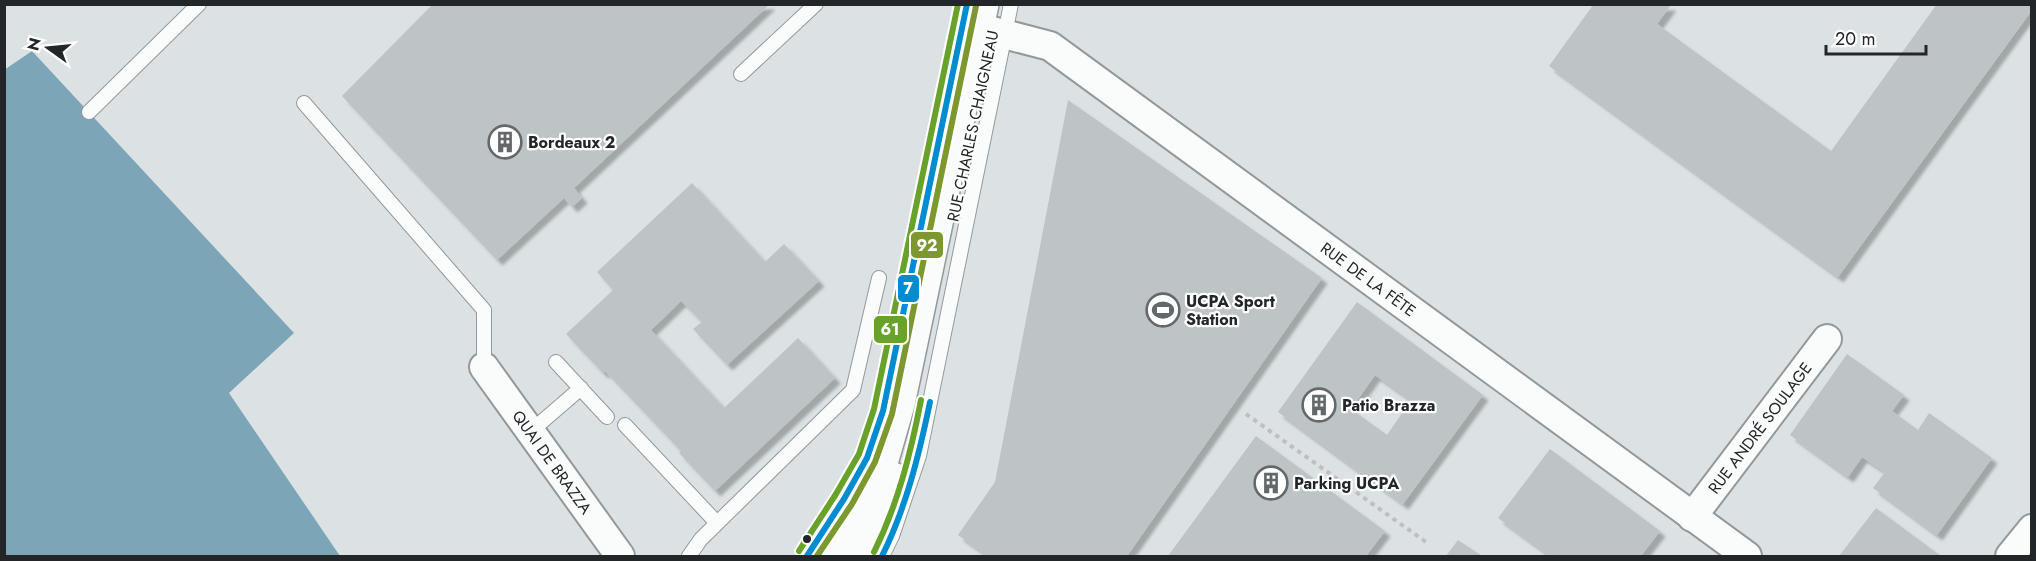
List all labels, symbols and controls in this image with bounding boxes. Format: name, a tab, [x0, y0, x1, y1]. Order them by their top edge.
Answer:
north arrow	[18, 18, 78, 78]
scale bar	[1826, 18, 1926, 56]
text: 20 m	[1835, 26, 1875, 52]
street label: RUE CHARLES CHAIGNEAU	[941, 28, 1005, 224]
text: N	[21, 35, 47, 53]
building icon: Bordeaux 2	[487, 124, 523, 160]
place label: Bordeaux 2	[528, 131, 615, 154]
line badge: 92	[910, 231, 944, 259]
text: 92	[916, 234, 938, 257]
street label: RUE DE LA FÊTE	[1316, 236, 1421, 322]
line badge: 7	[897, 274, 920, 303]
text: 7	[903, 277, 913, 300]
place label: UCPA Sport Station	[1186, 290, 1276, 331]
sports icon: UCPA Sport Station	[1145, 292, 1181, 328]
line badge: 61	[873, 315, 908, 344]
text: 61	[881, 318, 899, 341]
street label: RUE ANDRÉ SOULAGE	[1702, 357, 1817, 498]
building icon: Patio Brazza	[1301, 387, 1337, 423]
place label: Patio Brazza	[1342, 394, 1436, 417]
street label: QUAI DE BRAZZA	[507, 405, 598, 519]
building icon: Parking UCPA	[1253, 465, 1289, 501]
place label: Parking UCPA	[1294, 472, 1399, 495]
unlabelled marker	[801, 533, 813, 545]

